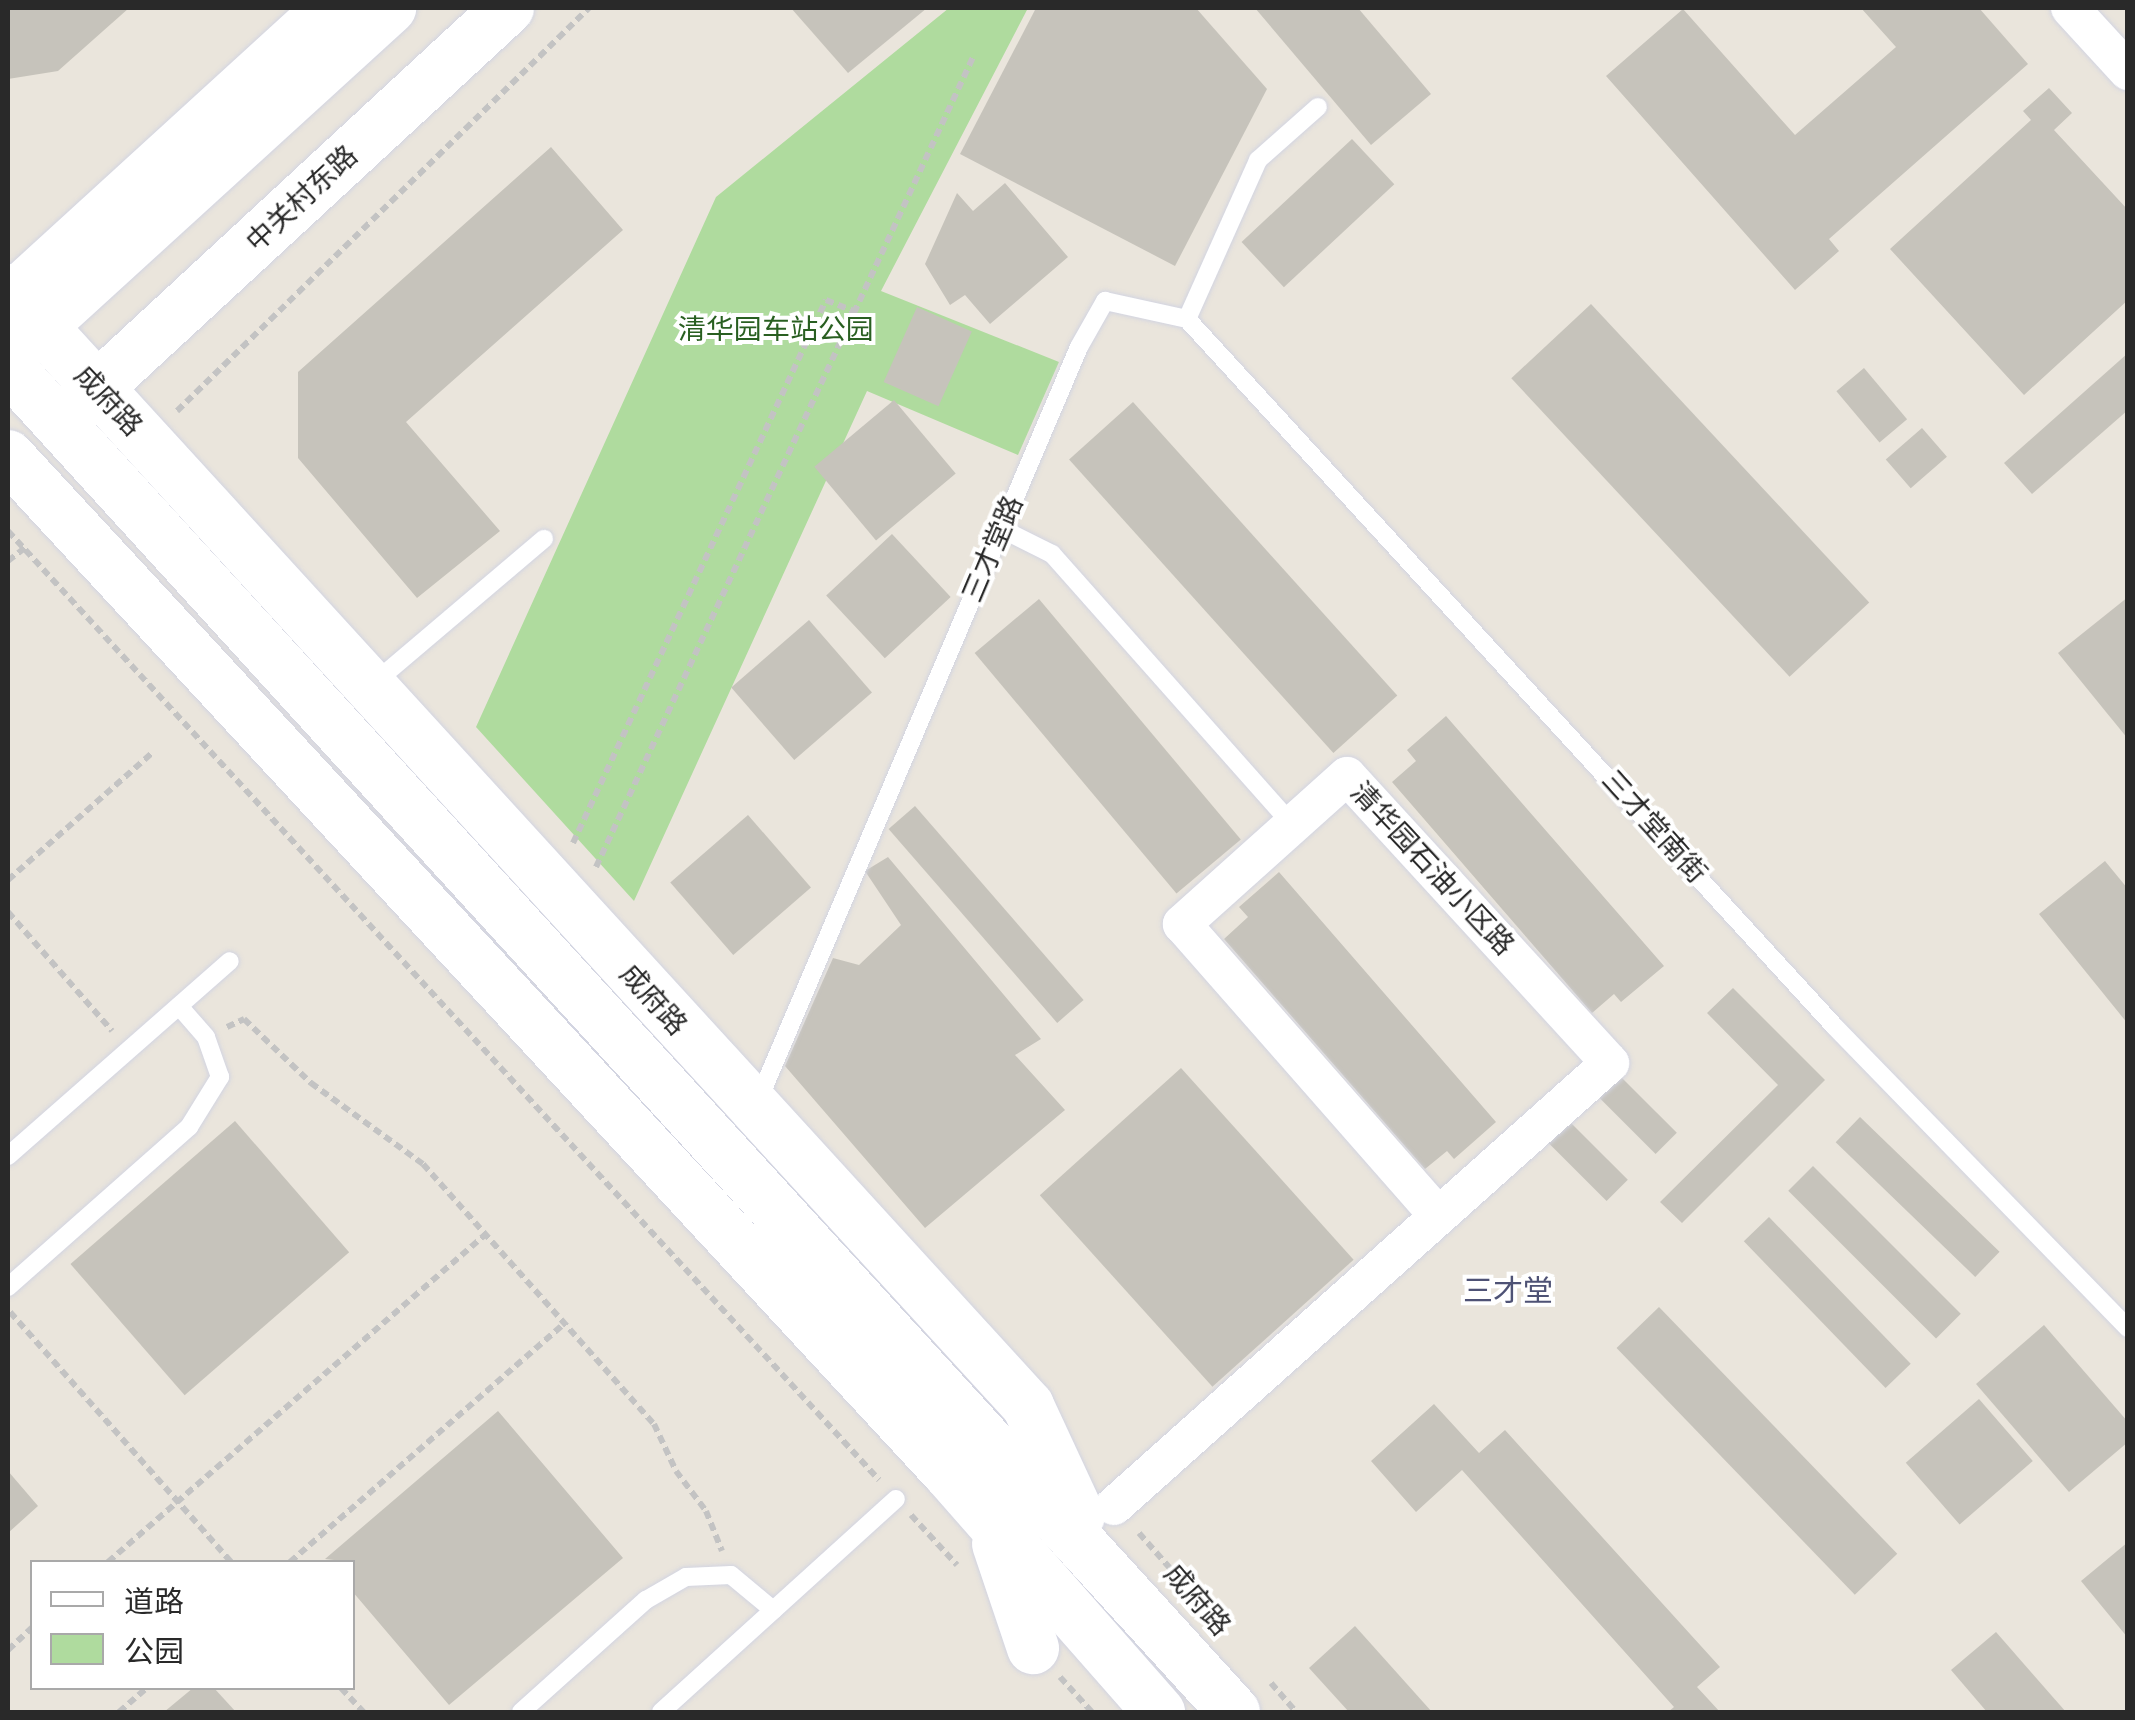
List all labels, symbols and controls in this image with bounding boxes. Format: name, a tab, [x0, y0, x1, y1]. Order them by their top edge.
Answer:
street label: 中关村东路	[239, 139, 365, 259]
park label: 清华园车站公园	[678, 313, 874, 347]
street label: 成府路	[67, 359, 149, 443]
street label: 三才堂路	[956, 491, 1030, 607]
street label: 三才堂南街	[1595, 764, 1713, 890]
street label: 清华园石油小区路	[1343, 776, 1521, 962]
street label: 成府路	[612, 958, 694, 1042]
district label: 三才堂	[1463, 1273, 1553, 1309]
street label: 成府路	[1157, 1557, 1237, 1643]
legend	[30, 1560, 355, 1690]
text: 道路	[124, 1582, 184, 1621]
text: 公园	[124, 1632, 184, 1671]

